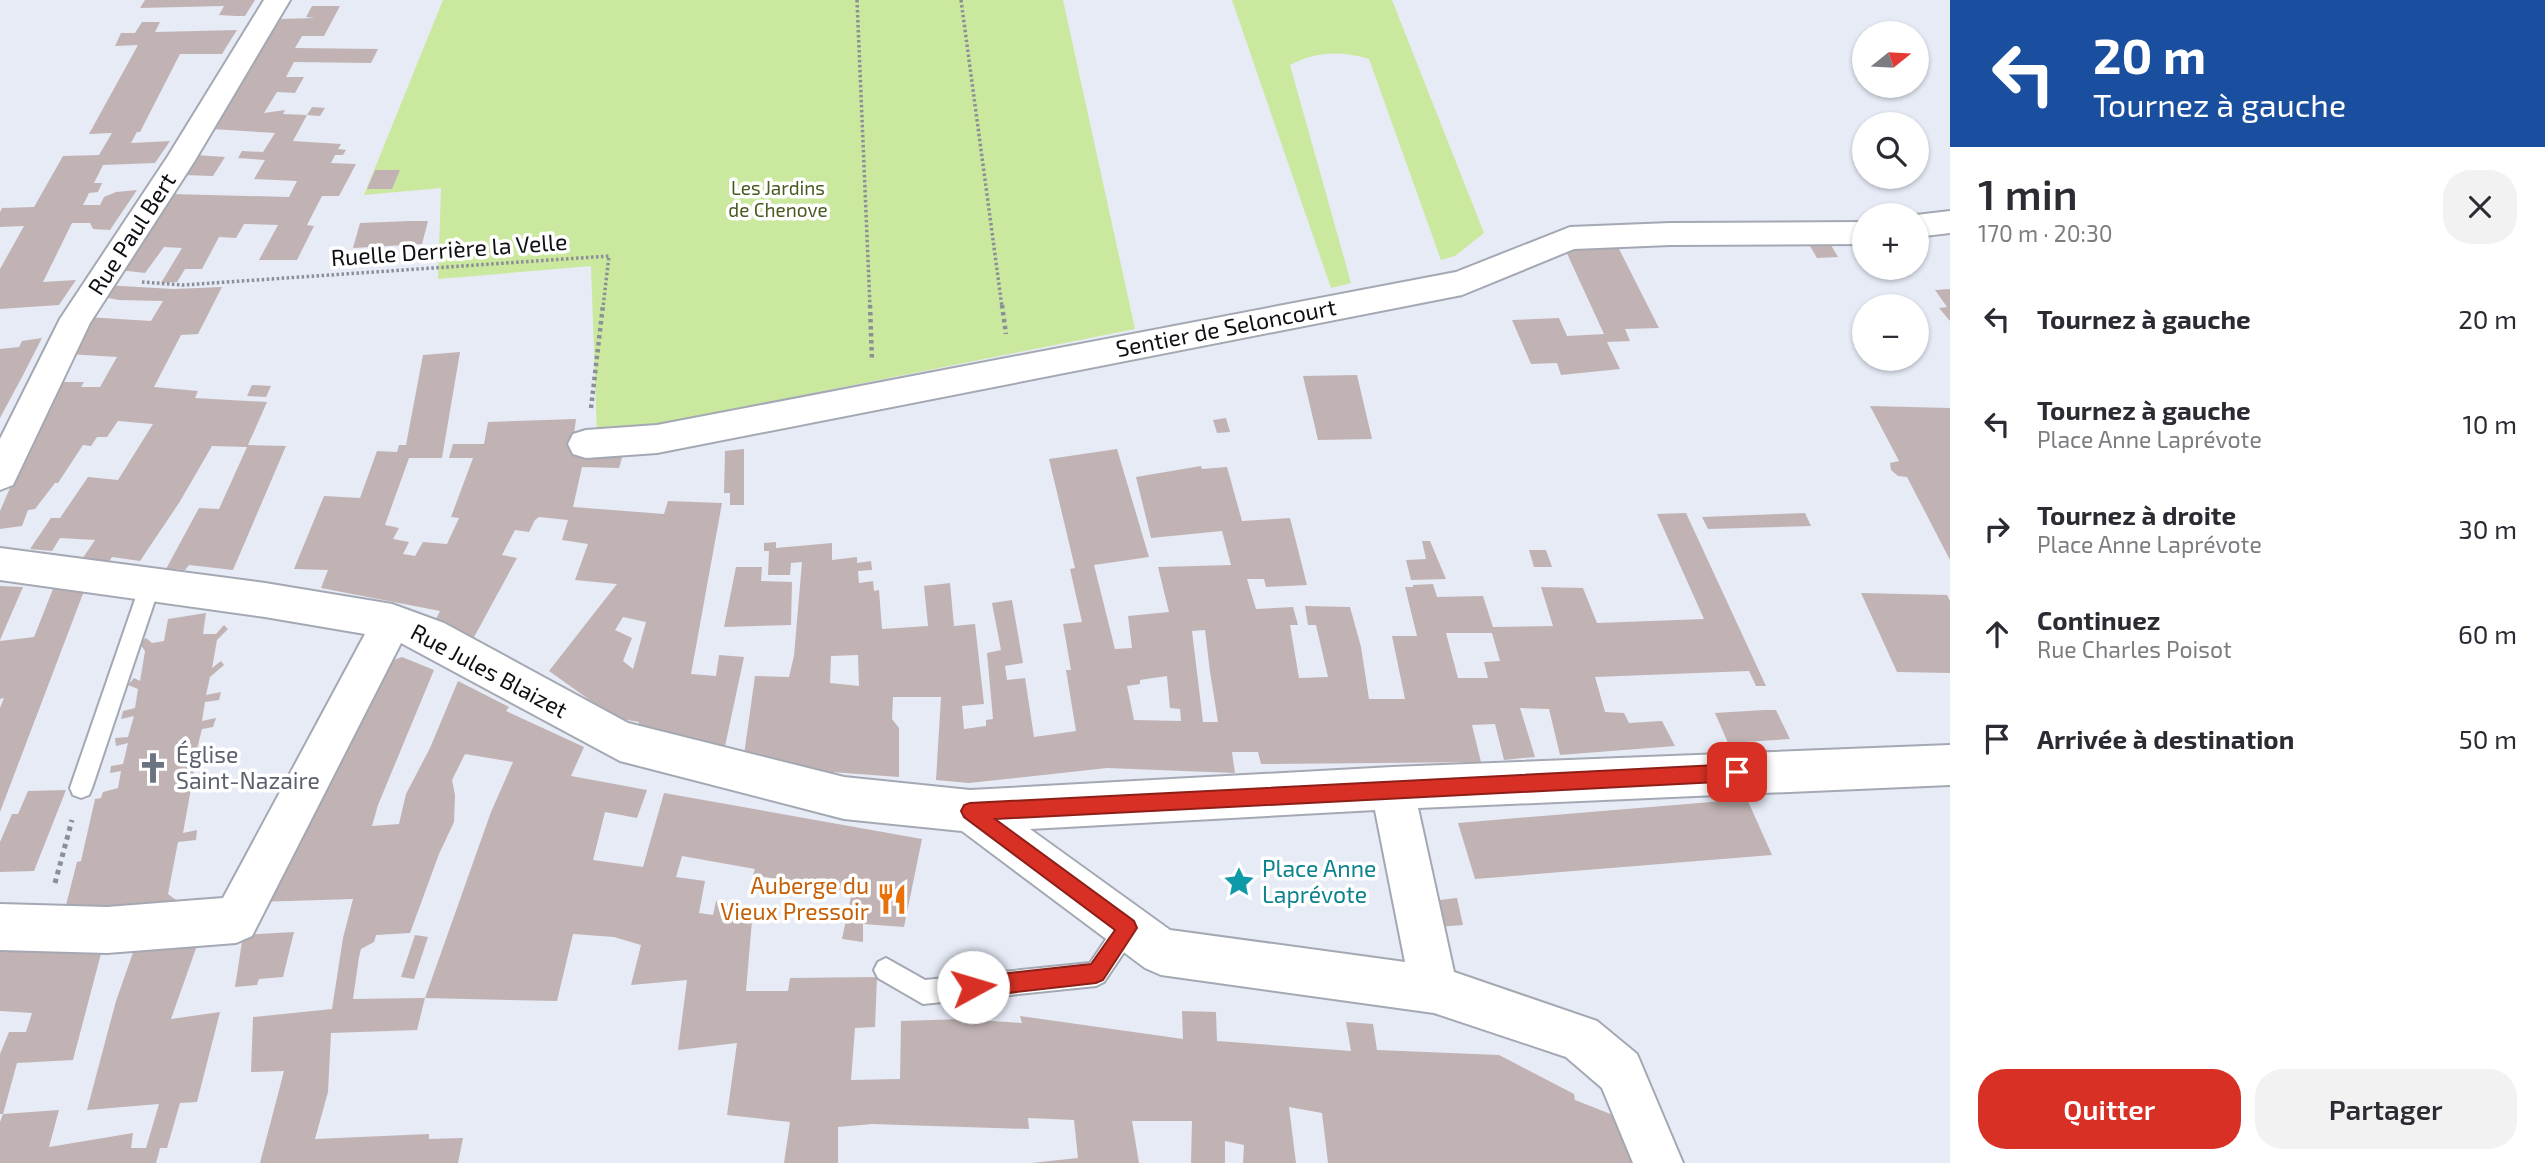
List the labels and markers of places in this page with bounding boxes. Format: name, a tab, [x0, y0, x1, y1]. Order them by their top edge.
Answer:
place label: Église Saint-Nazaire	[176, 740, 320, 794]
pin	[1707, 742, 1767, 802]
church icon: Église Saint-Nazaire	[136, 751, 170, 785]
place label: Place Anne Laprévote	[1262, 854, 1376, 908]
place icon: Place Anne Laprévote	[1222, 865, 1256, 899]
place label: Auberge du Vieux Pressoir	[720, 871, 869, 925]
restaurant icon: Auberge du Vieux Pressoir	[875, 882, 909, 916]

